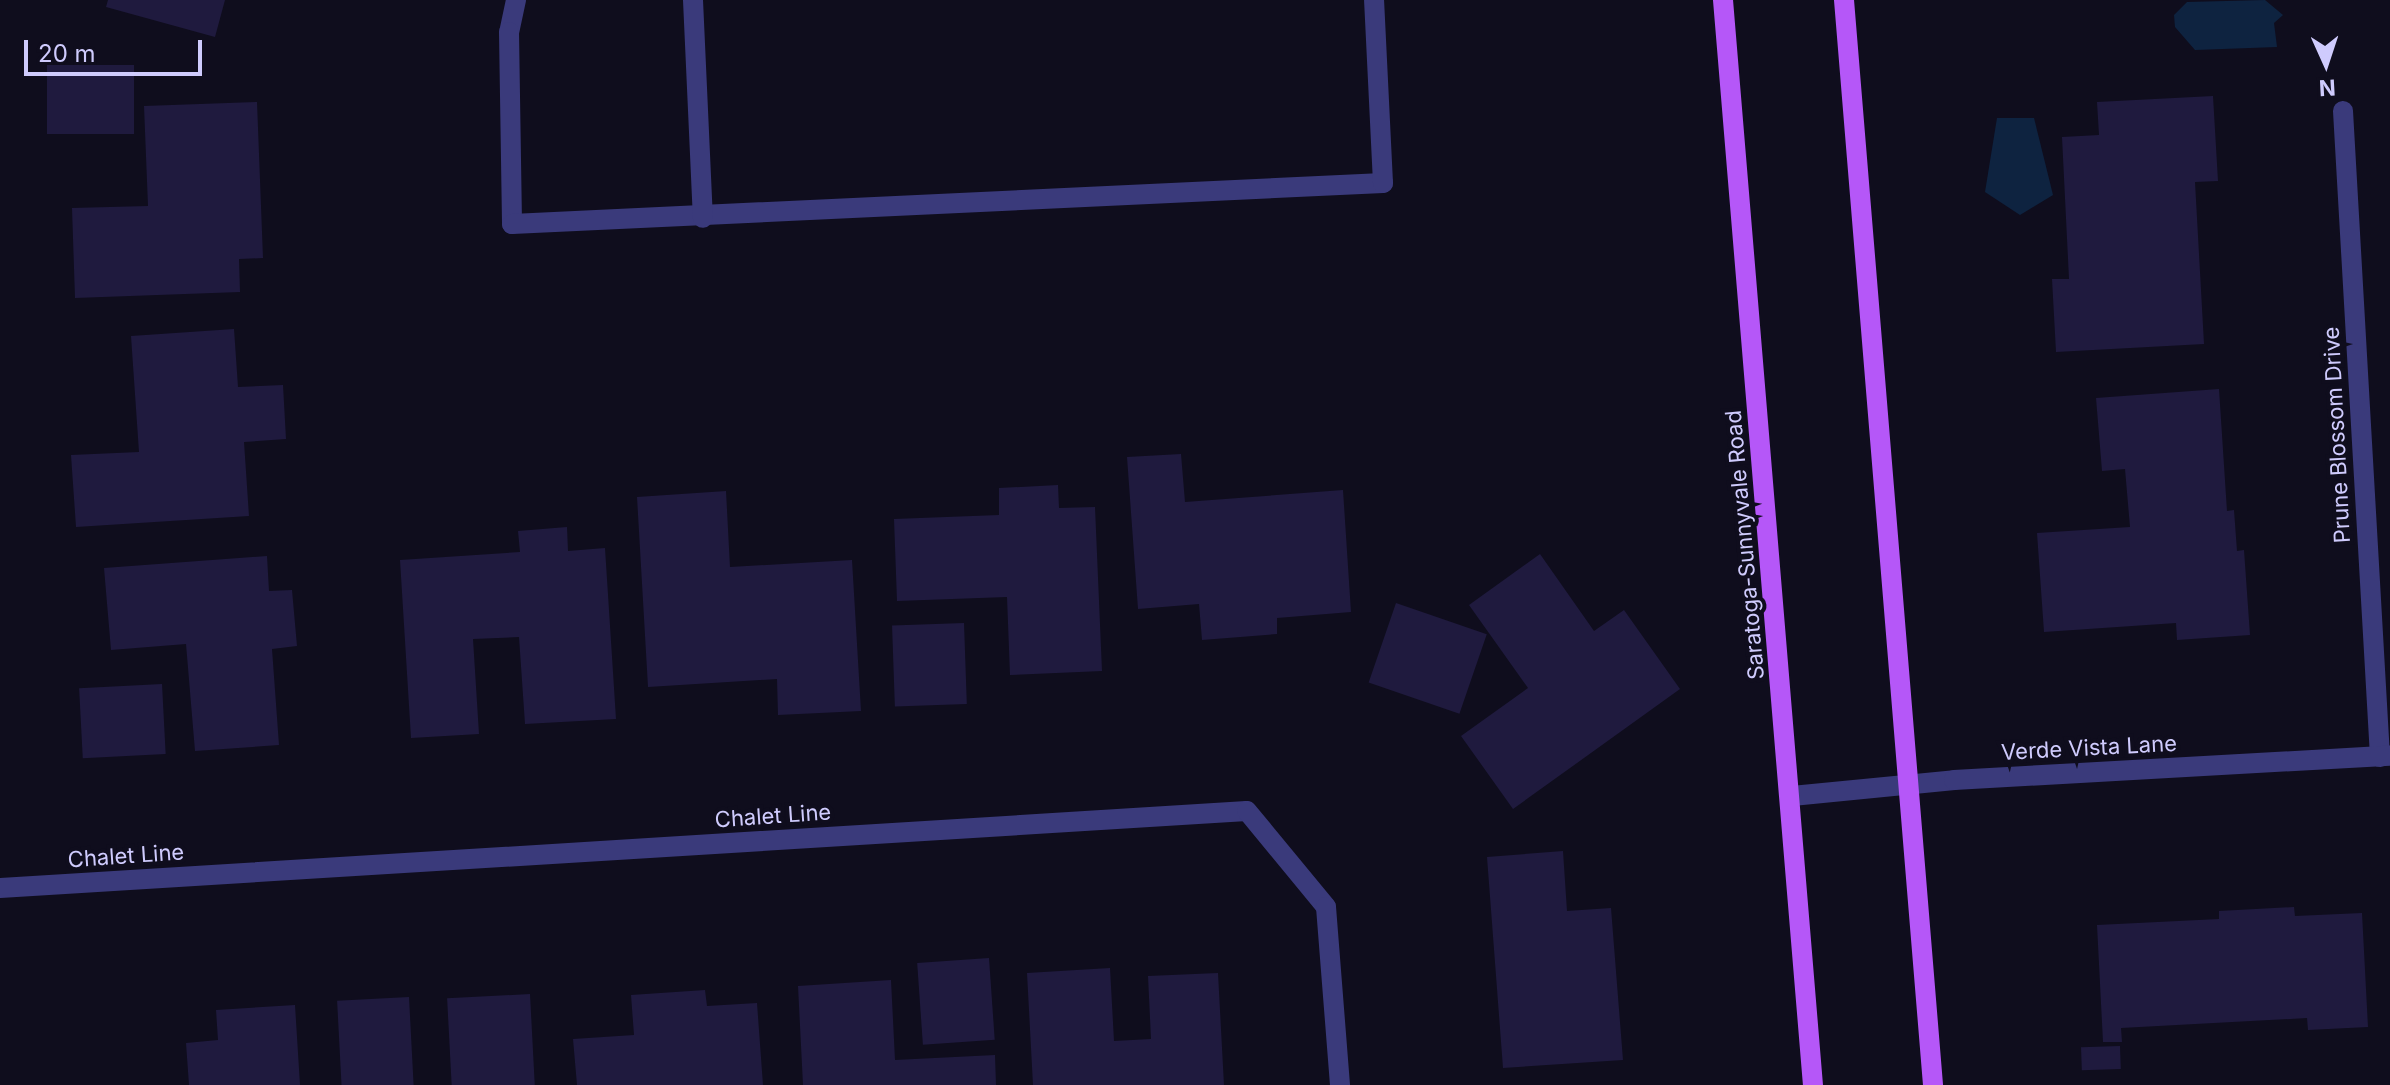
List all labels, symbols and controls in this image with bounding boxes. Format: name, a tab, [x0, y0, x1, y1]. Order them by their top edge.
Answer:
scale bar	[28, 24, 206, 74]
north arrow	[2286, 24, 2366, 104]
text: 20 m	[38, 39, 96, 68]
text: N	[2318, 75, 2336, 101]
street label: Prune Blossom Drive	[2318, 326, 2356, 544]
street label: Saratoga-Sunnyvale Road	[1720, 409, 1770, 681]
street label: Verde Vista Lane	[2000, 730, 2178, 766]
street label: Chalet Line	[714, 799, 832, 833]
street label: Chalet Line	[67, 839, 185, 873]

